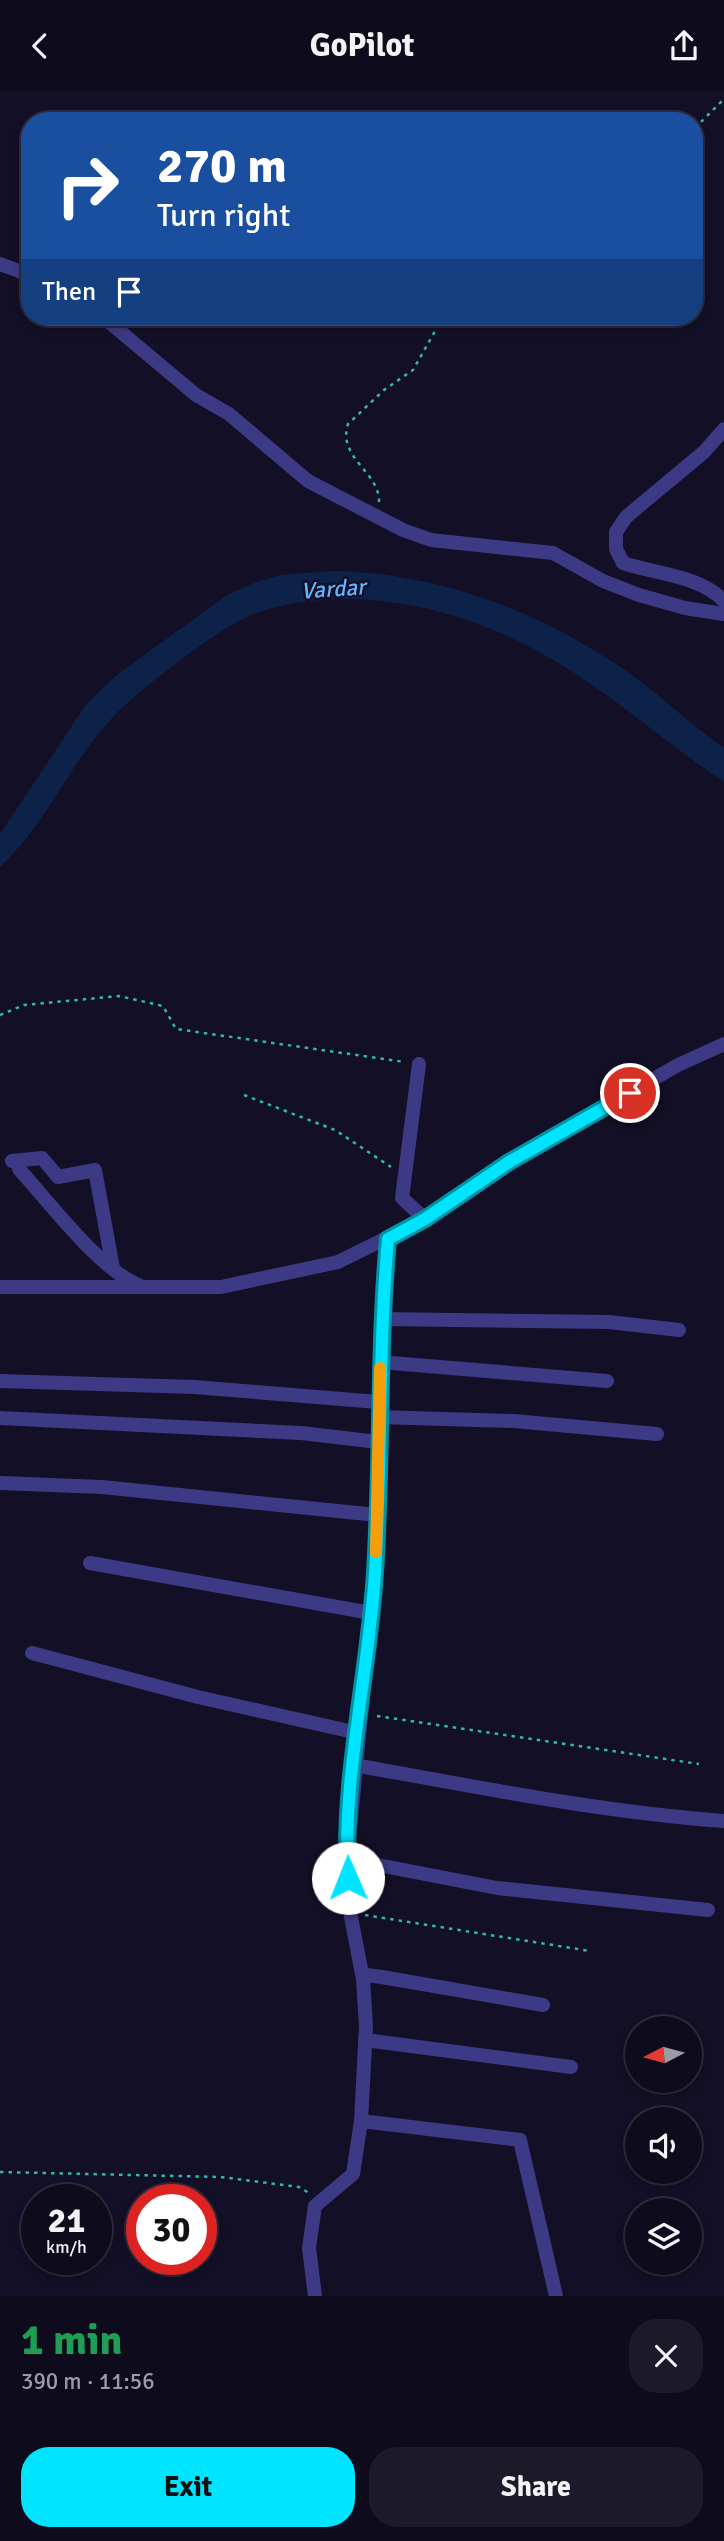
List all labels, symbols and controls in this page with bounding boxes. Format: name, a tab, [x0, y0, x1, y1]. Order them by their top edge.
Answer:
text: GoPilot	[310, 26, 414, 65]
icon: back	[21, 27, 59, 65]
icon: share	[665, 27, 703, 65]
text: 270 m	[157, 136, 287, 196]
icon: right	[42, 140, 133, 231]
text: Turn right	[157, 196, 290, 235]
icon: arrive	[110, 273, 148, 311]
text: Then	[42, 276, 96, 308]
water label: Vardar	[300, 572, 370, 606]
pin	[600, 1063, 660, 1123]
icon: arrive	[611, 1074, 649, 1112]
position arrow	[311, 1841, 385, 1915]
north arrow	[625, 2016, 702, 2093]
map controls	[625, 2016, 702, 2275]
button: sound	[625, 2107, 702, 2184]
speed limit sign: 30	[126, 2184, 217, 2275]
button: layers	[625, 2198, 702, 2275]
text: 21	[48, 2199, 85, 2242]
text: km/h	[46, 2236, 87, 2258]
text: 1 min	[21, 2315, 122, 2366]
button: close	[629, 2319, 703, 2393]
text: 390 m · 11:56	[21, 2367, 155, 2396]
button: Exit	[21, 2447, 355, 2527]
button: Share	[369, 2447, 703, 2527]

